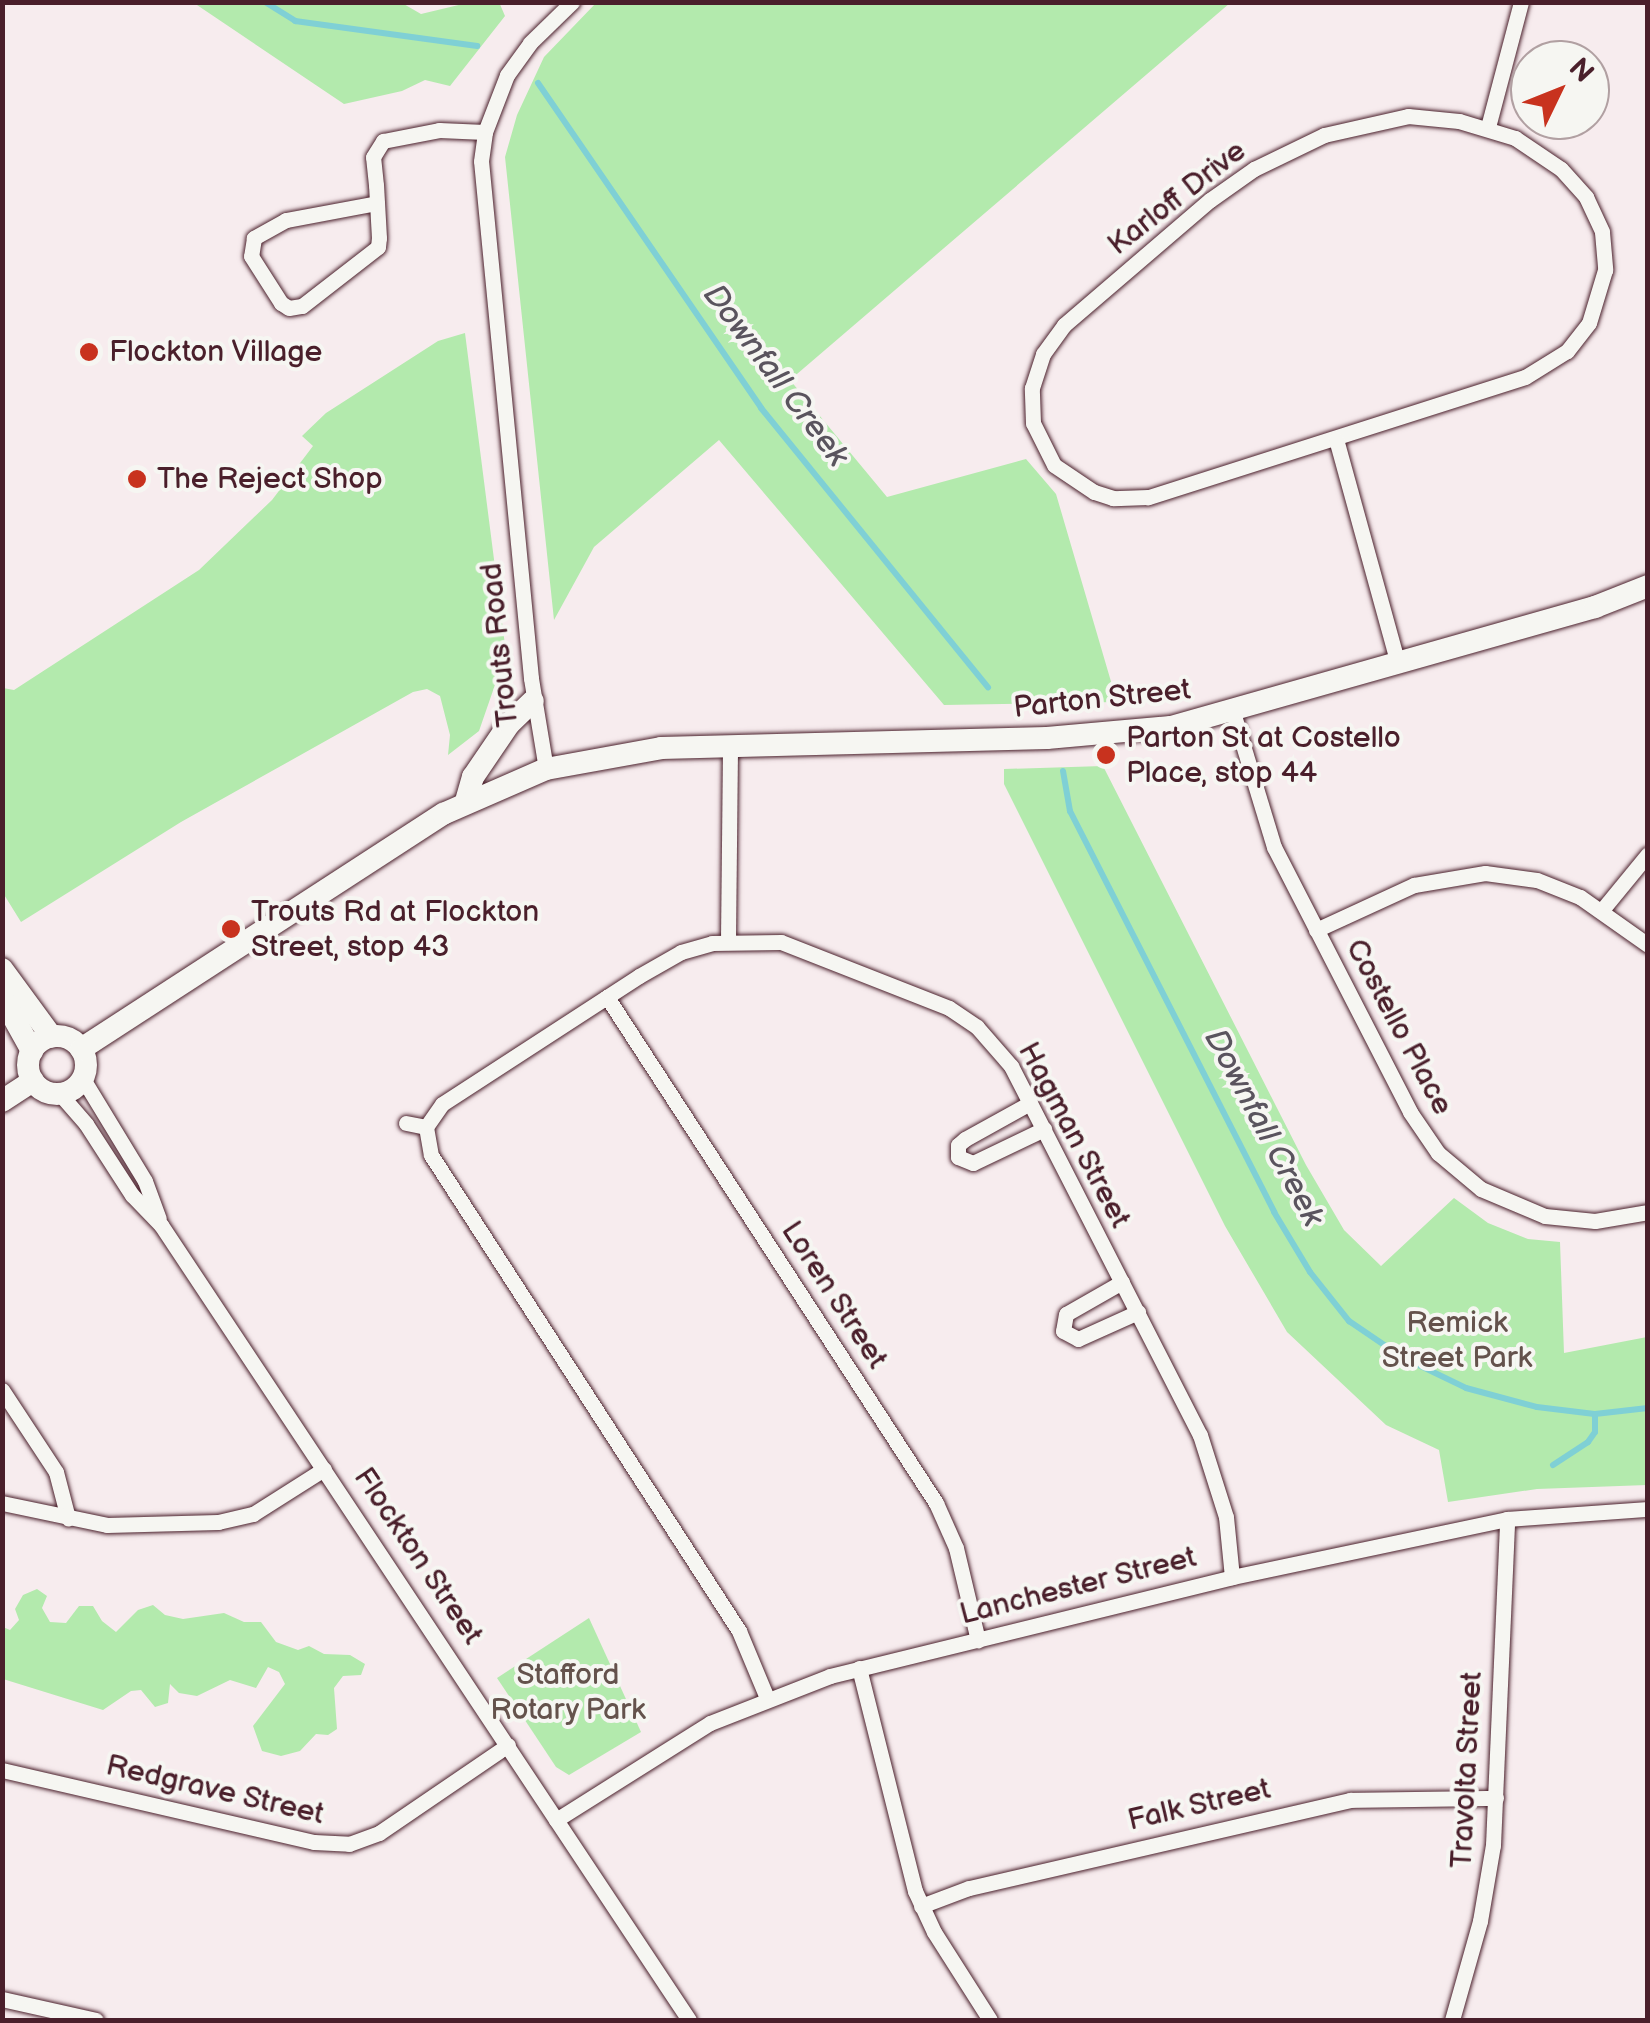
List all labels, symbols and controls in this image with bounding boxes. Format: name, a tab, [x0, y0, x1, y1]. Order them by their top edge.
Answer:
north arrow	[1510, 40, 1610, 140]
text: N	[1562, 52, 1600, 90]
street label: Karloff Drive	[1101, 133, 1253, 263]
water label: Downfall Creek	[694, 277, 856, 475]
place label: Flockton Village	[109, 334, 323, 370]
marker: Flockton Village	[78, 341, 100, 363]
place label: The Reject Shop	[157, 461, 383, 497]
marker: The Reject Shop	[126, 468, 148, 490]
street label: Trouts Road	[473, 561, 527, 729]
street label: Parton Street	[1011, 672, 1193, 726]
place label: Parton St at Costello Place, stop 44	[1126, 720, 1401, 790]
marker: Parton St at Costello Place, stop 44	[1095, 744, 1117, 766]
place label: Trouts Rd at Flockton Street, stop 43	[251, 894, 539, 964]
marker: Trouts Rd at Flockton Street, stop 43	[220, 918, 242, 940]
street label: Costello Place	[1338, 933, 1460, 1121]
water label: Downfall Creek	[1195, 1023, 1331, 1233]
street label: Hagman Street	[1010, 1036, 1138, 1234]
street label: Loren Street	[773, 1214, 895, 1376]
park label: Remick Street Park	[1382, 1305, 1532, 1376]
street label: Flockton Street	[346, 1461, 490, 1651]
street label: Lanchester Street	[956, 1539, 1200, 1633]
park label: Stafford Rotary Park	[489, 1657, 647, 1728]
street label: Travolta Street	[1444, 1671, 1490, 1869]
street label: Redgrave Street	[102, 1747, 328, 1833]
street label: Falk Street	[1124, 1771, 1274, 1839]

